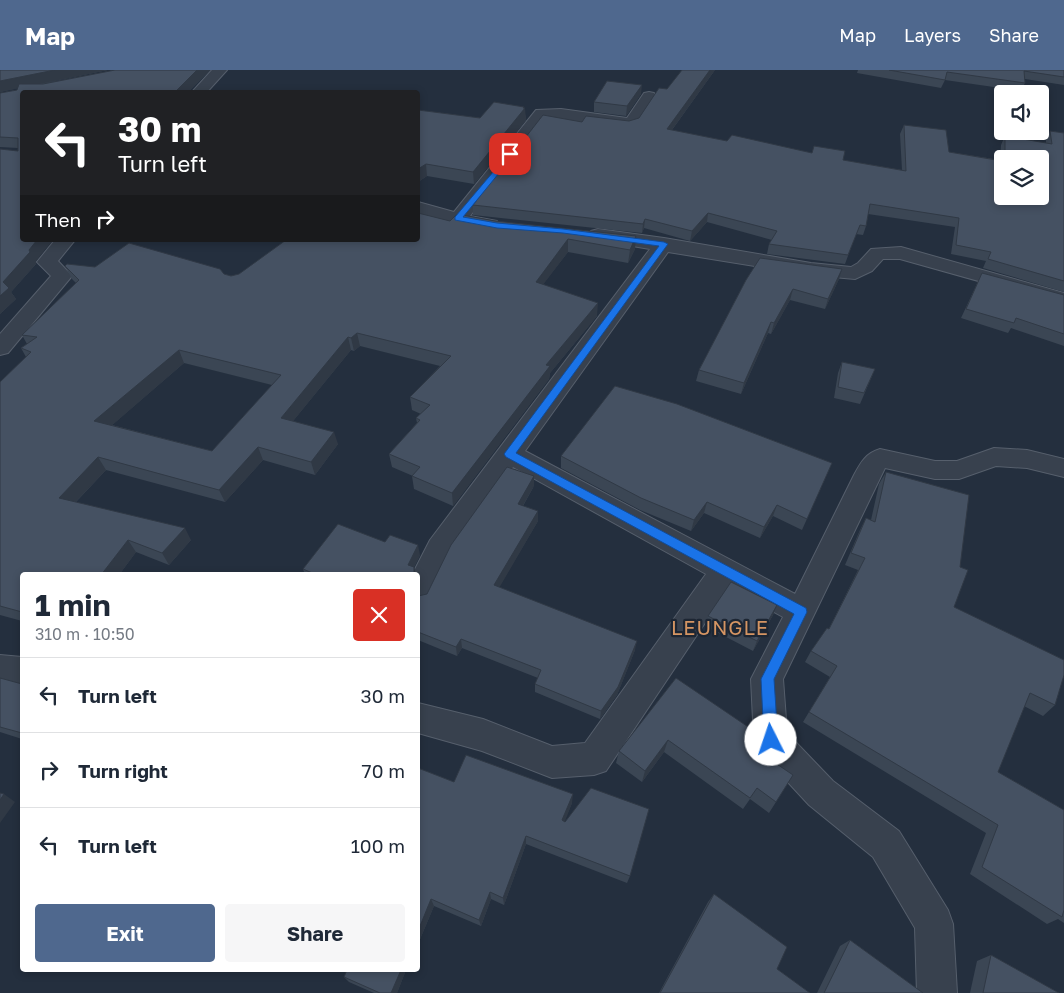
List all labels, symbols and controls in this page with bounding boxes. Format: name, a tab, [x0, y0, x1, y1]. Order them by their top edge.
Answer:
text: Map	[25, 21, 75, 50]
text: Map	[839, 24, 876, 46]
text: Layers	[904, 24, 961, 46]
text: Share	[989, 24, 1039, 46]
map controls	[994, 85, 1049, 205]
button: sound	[994, 85, 1049, 140]
text: 30 m	[118, 108, 201, 150]
icon: left	[35, 110, 100, 175]
pin	[489, 133, 531, 175]
icon: arrive	[496, 140, 524, 168]
text: Turn left	[118, 150, 207, 177]
button: layers	[994, 150, 1049, 205]
icon: right	[91, 205, 119, 233]
text: Then	[35, 208, 81, 231]
text: 1 min	[35, 587, 111, 623]
button: close	[353, 589, 405, 641]
district label: LEUNGLE	[671, 615, 769, 639]
text: 310 m · 10:50	[35, 624, 135, 644]
icon: left	[35, 681, 63, 709]
text: Turn left	[78, 684, 157, 707]
text: 30 m	[361, 684, 405, 707]
position arrow	[744, 713, 796, 765]
icon: right	[35, 756, 63, 784]
text: Turn right	[78, 759, 168, 782]
text: 70 m	[362, 759, 405, 782]
icon: left	[35, 831, 63, 859]
text: Turn left	[78, 834, 157, 857]
text: 100 m	[351, 834, 405, 857]
button: Exit	[35, 904, 215, 962]
button: Share	[225, 904, 405, 962]

